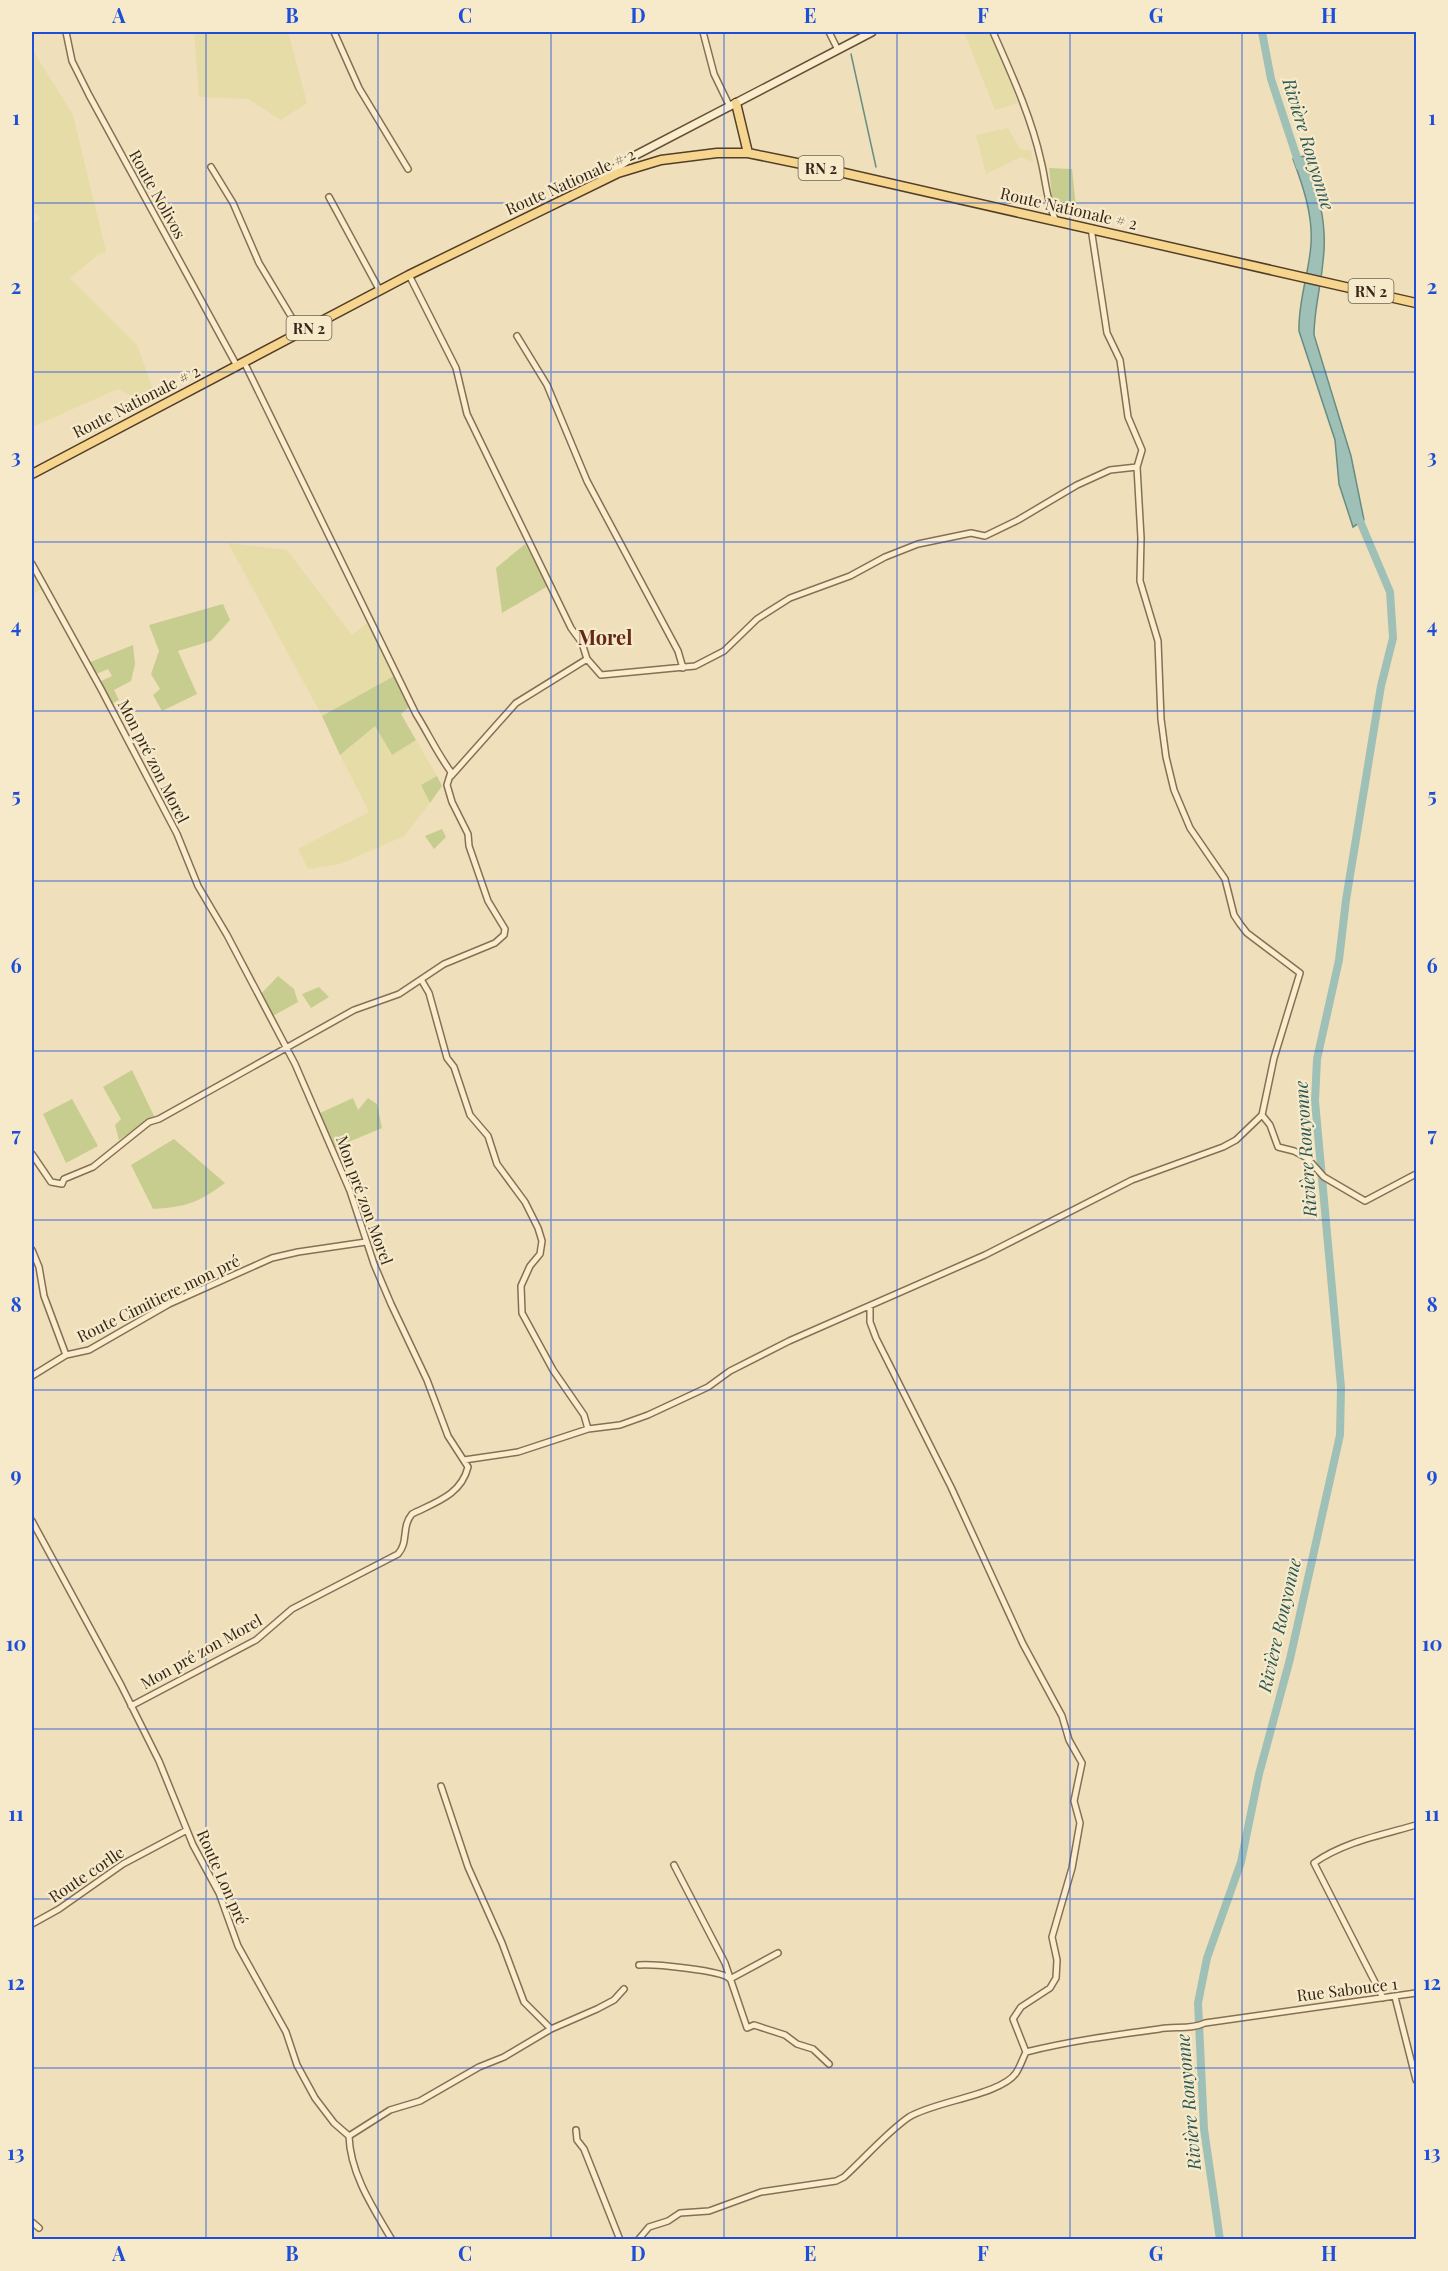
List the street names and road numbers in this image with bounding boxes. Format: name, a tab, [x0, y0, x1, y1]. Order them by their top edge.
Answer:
street label: Route Nationale # 2	[502, 143, 638, 219]
street label: Route Nolivos	[125, 146, 191, 242]
road number: RN 2	[798, 156, 844, 180]
street label: Route Nationale # 2	[998, 182, 1140, 234]
road number: RN 2	[1348, 279, 1394, 303]
road number: RN 2	[286, 316, 332, 340]
street label: Route Nationale # 2	[69, 360, 203, 442]
street label: Mon pré zon Morel	[114, 696, 194, 827]
street label: Mon pré zon Morel	[332, 1133, 398, 1268]
street label: Route Cimitiere mon pré	[73, 1249, 243, 1347]
street label: Mon pré zon Morel	[136, 1609, 266, 1693]
street label: Route Lon pré	[193, 1826, 253, 1928]
street label: Route corlle	[44, 1841, 128, 1907]
street label: Rue Sabouce 1	[1295, 1972, 1399, 2006]

